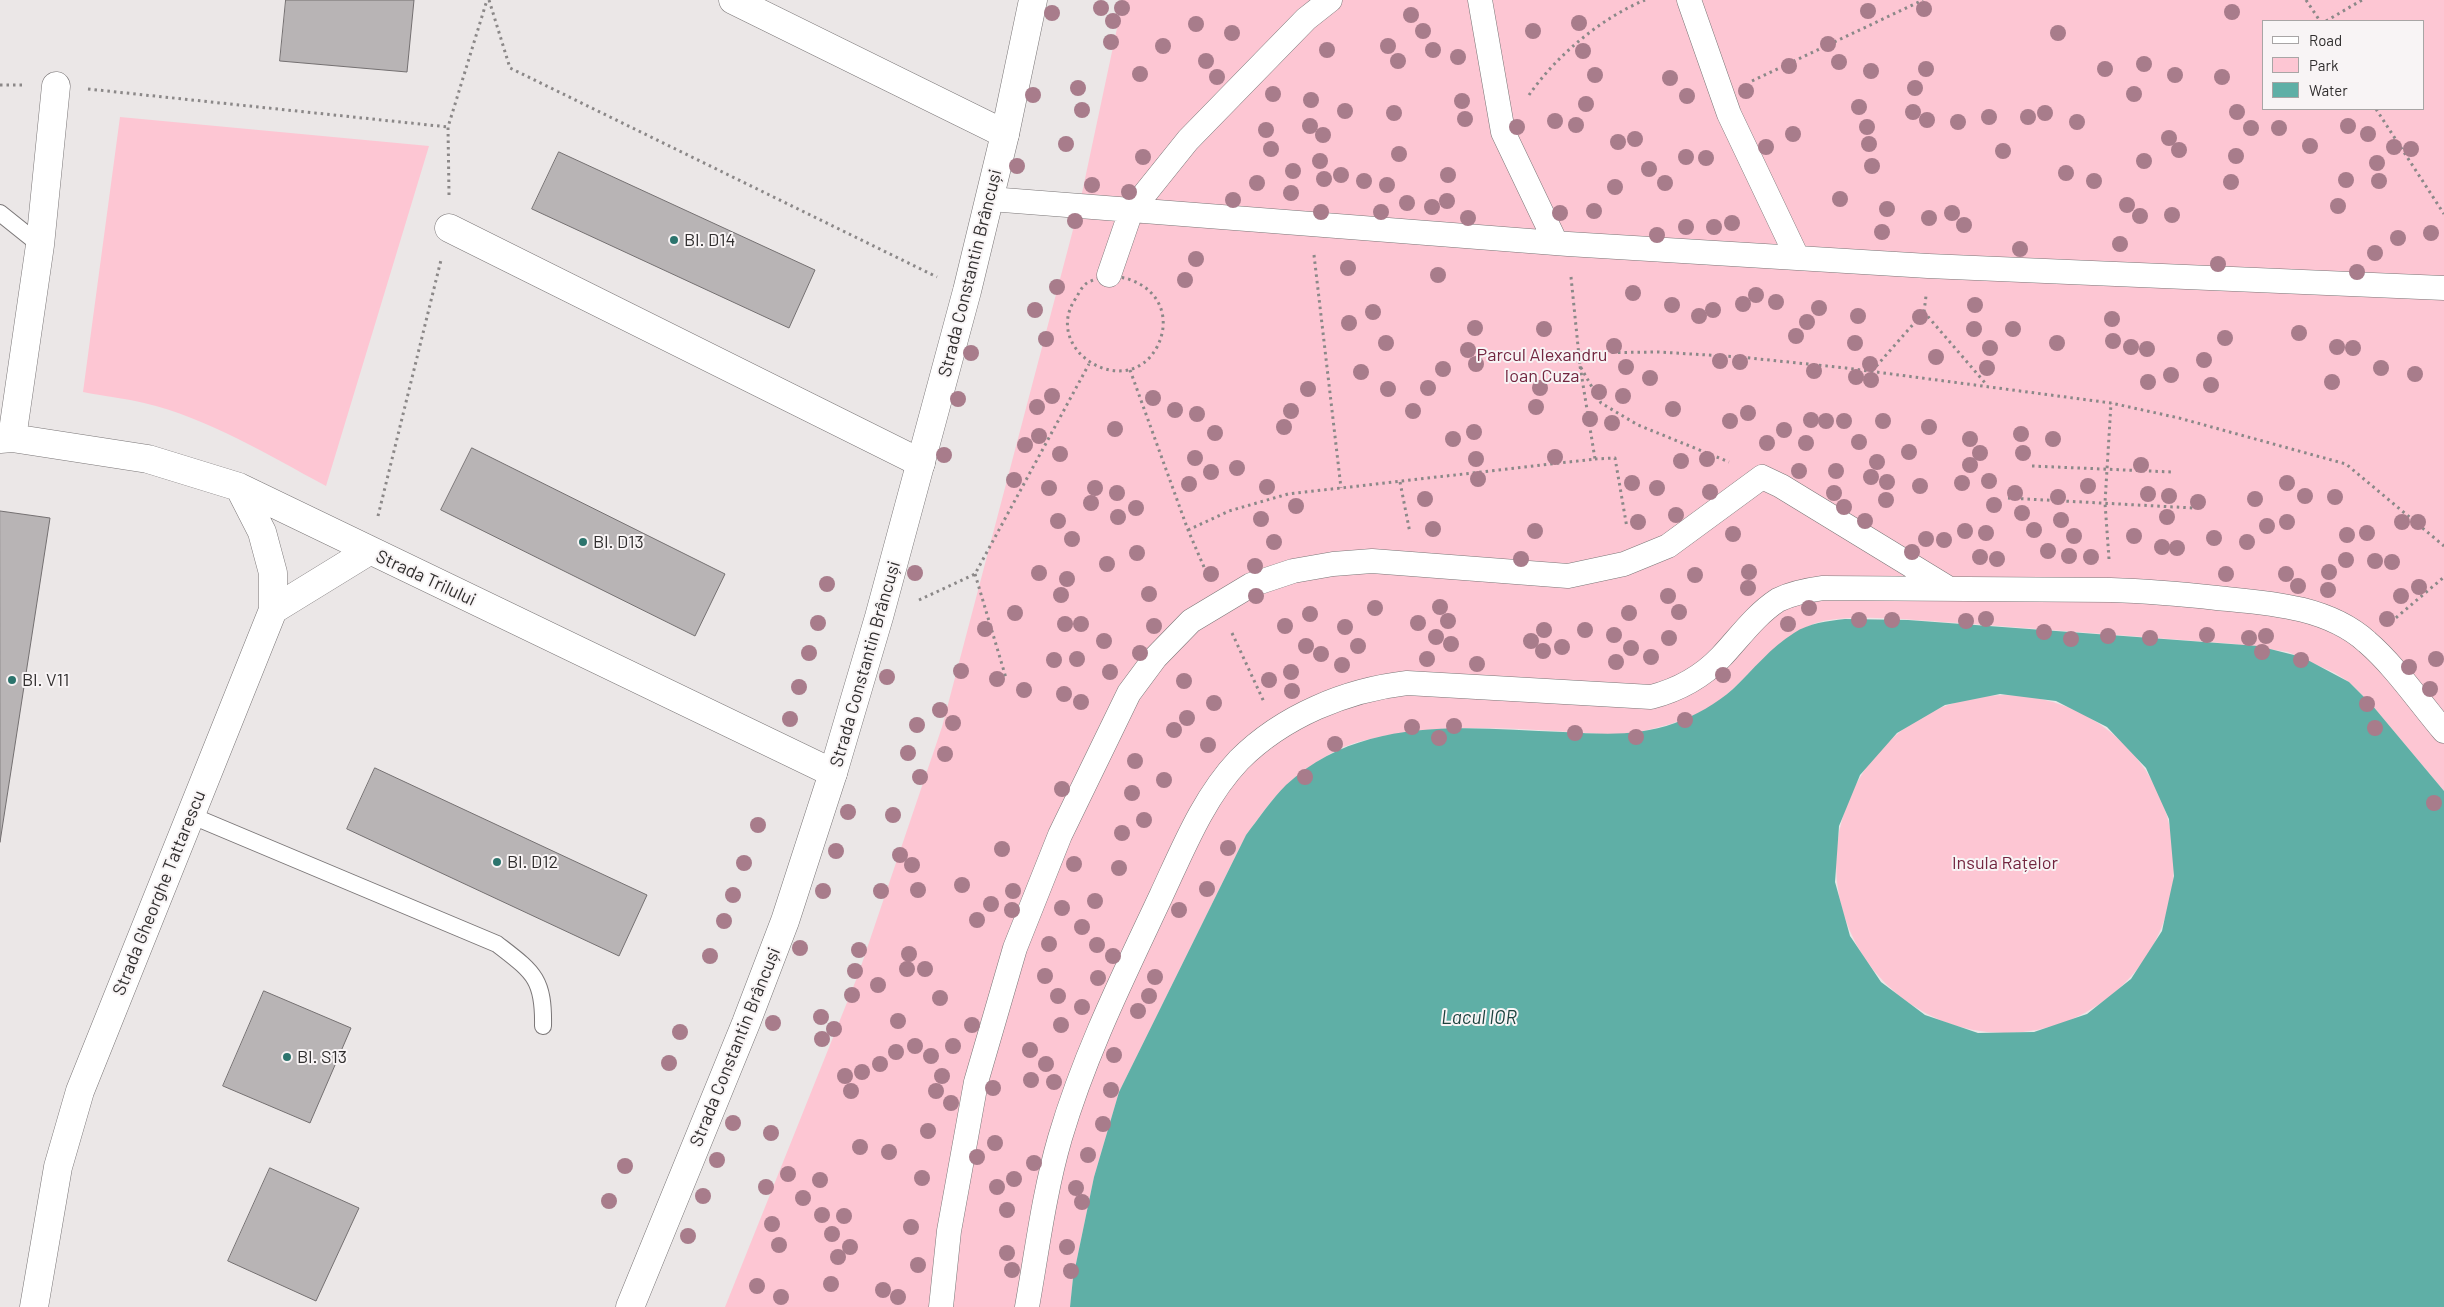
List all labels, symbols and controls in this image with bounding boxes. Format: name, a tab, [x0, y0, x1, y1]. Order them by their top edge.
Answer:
legend	[2262, 20, 2424, 110]
text: Road	[2309, 31, 2342, 49]
text: Park	[2309, 56, 2338, 74]
text: Water	[2309, 81, 2348, 99]
street label: Strada Constantin Brâncuși	[934, 167, 1006, 379]
place label: Bl. D14	[684, 229, 735, 251]
marker: Bl. D14	[668, 234, 680, 246]
park label: Parcul Alexandru Ioan Cuza	[1477, 344, 1607, 386]
place label: Bl. D13	[593, 531, 644, 553]
marker: Bl. D13	[577, 536, 589, 548]
street label: Strada Trilului	[372, 545, 480, 611]
street label: Strada Constantin Brâncuși	[825, 559, 905, 769]
place label: Bl. V11	[22, 669, 69, 691]
marker: Bl. V11	[6, 674, 18, 686]
street label: Strada Gheorghe Tattarescu	[108, 787, 210, 999]
place label: Bl. D12	[507, 851, 558, 873]
park label: Insula Rațelor	[1952, 852, 2058, 874]
marker: Bl. D12	[491, 856, 503, 868]
street label: Strada Constantin Brâncuși	[685, 944, 785, 1150]
water label: Lacul IOR	[1441, 1007, 1517, 1029]
place label: Bl. S13	[297, 1046, 347, 1068]
marker: Bl. S13	[281, 1051, 293, 1063]

